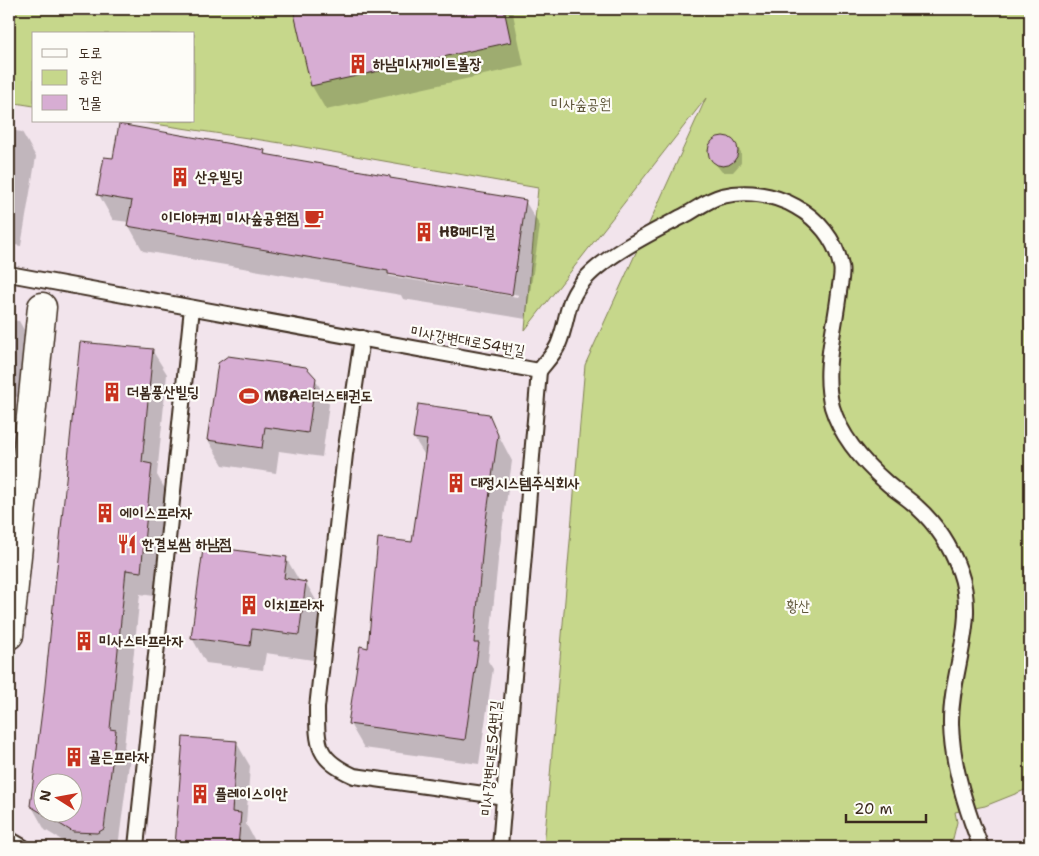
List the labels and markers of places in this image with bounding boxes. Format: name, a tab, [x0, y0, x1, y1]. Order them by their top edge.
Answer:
building icon: 하남미사게이트볼장	[347, 53, 369, 75]
place label: 하남미사게이트볼장	[373, 54, 482, 74]
building icon: 산우빌딩	[169, 166, 191, 188]
place label: 산우빌딩	[195, 167, 243, 187]
cafe icon: 이디야커피 미사숲공원점	[303, 207, 325, 229]
place label: 이디야커피 미사숲공원점	[161, 208, 299, 228]
building icon: HB메디컬	[413, 221, 435, 243]
place label: HB메디컬	[439, 222, 495, 242]
building icon: 더봄풍산빌딩	[101, 381, 123, 403]
place label: 더봄풍산빌딩	[127, 382, 199, 402]
sports icon: MBA리더스태권도	[238, 385, 260, 407]
place label: MBA리더스태권도	[264, 386, 372, 406]
building icon: 대정시스템주식회사	[445, 472, 467, 494]
place label: 대정시스템주식회사	[471, 473, 580, 493]
building icon: 에이스프라자	[94, 502, 116, 524]
place label: 에이스프라자	[119, 503, 192, 523]
restaurant icon: 한결보쌈 하남점	[116, 533, 138, 555]
place label: 한결보쌈 하남점	[141, 534, 232, 554]
building icon: 이치프라자	[238, 594, 260, 616]
place label: 이치프라자	[264, 595, 324, 615]
building icon: 미사스타프라자	[73, 630, 95, 652]
place label: 미사스타프라자	[99, 631, 184, 651]
building icon: 골든프라자	[63, 746, 85, 768]
place label: 골든프라자	[89, 747, 149, 767]
building icon: 플레이스이안	[189, 783, 211, 805]
place label: 플레이스이안	[215, 784, 288, 804]

